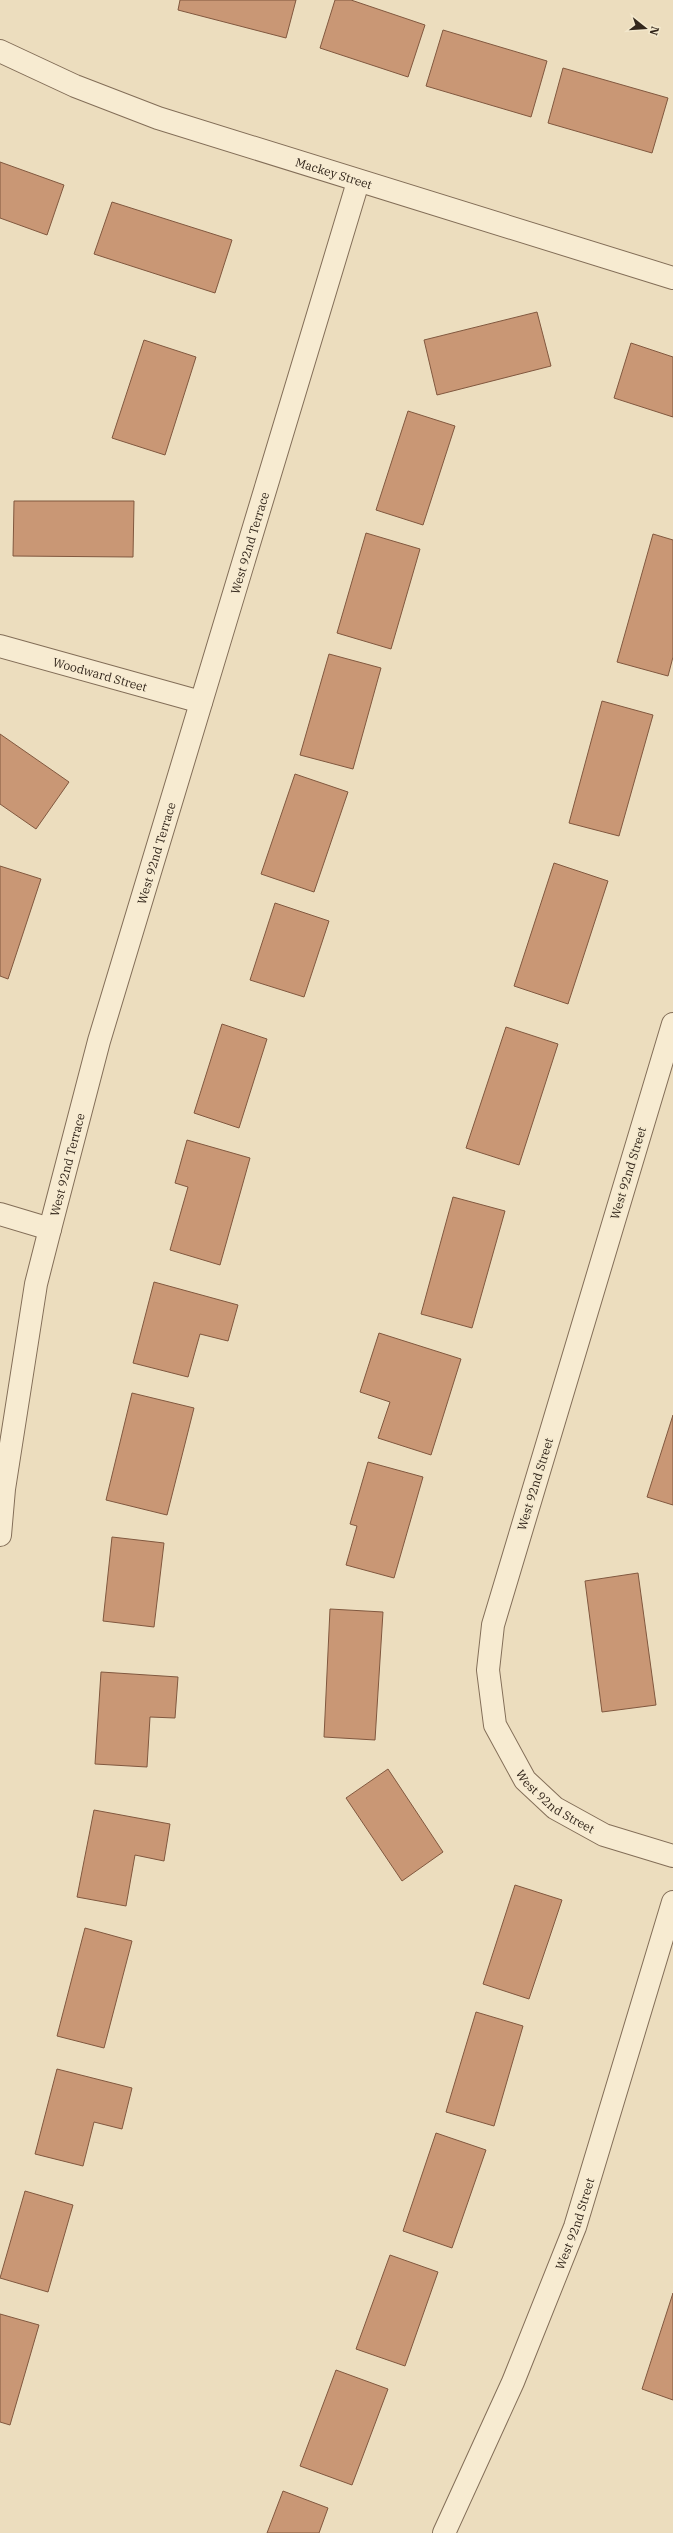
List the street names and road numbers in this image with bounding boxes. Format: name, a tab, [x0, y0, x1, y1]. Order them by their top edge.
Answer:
street label: Mackey Street	[294, 154, 374, 192]
street label: West 92nd Terrace	[227, 490, 272, 596]
street label: Woodward Street	[51, 654, 149, 694]
street label: West 92nd Terrace	[133, 800, 178, 906]
street label: West 92nd Terrace	[46, 1111, 87, 1218]
street label: West 92nd Street	[607, 1125, 649, 1221]
street label: West 92nd Street	[514, 1436, 556, 1532]
street label: West 92nd Street	[513, 1767, 597, 1836]
street label: West 92nd Street	[551, 2176, 597, 2272]

